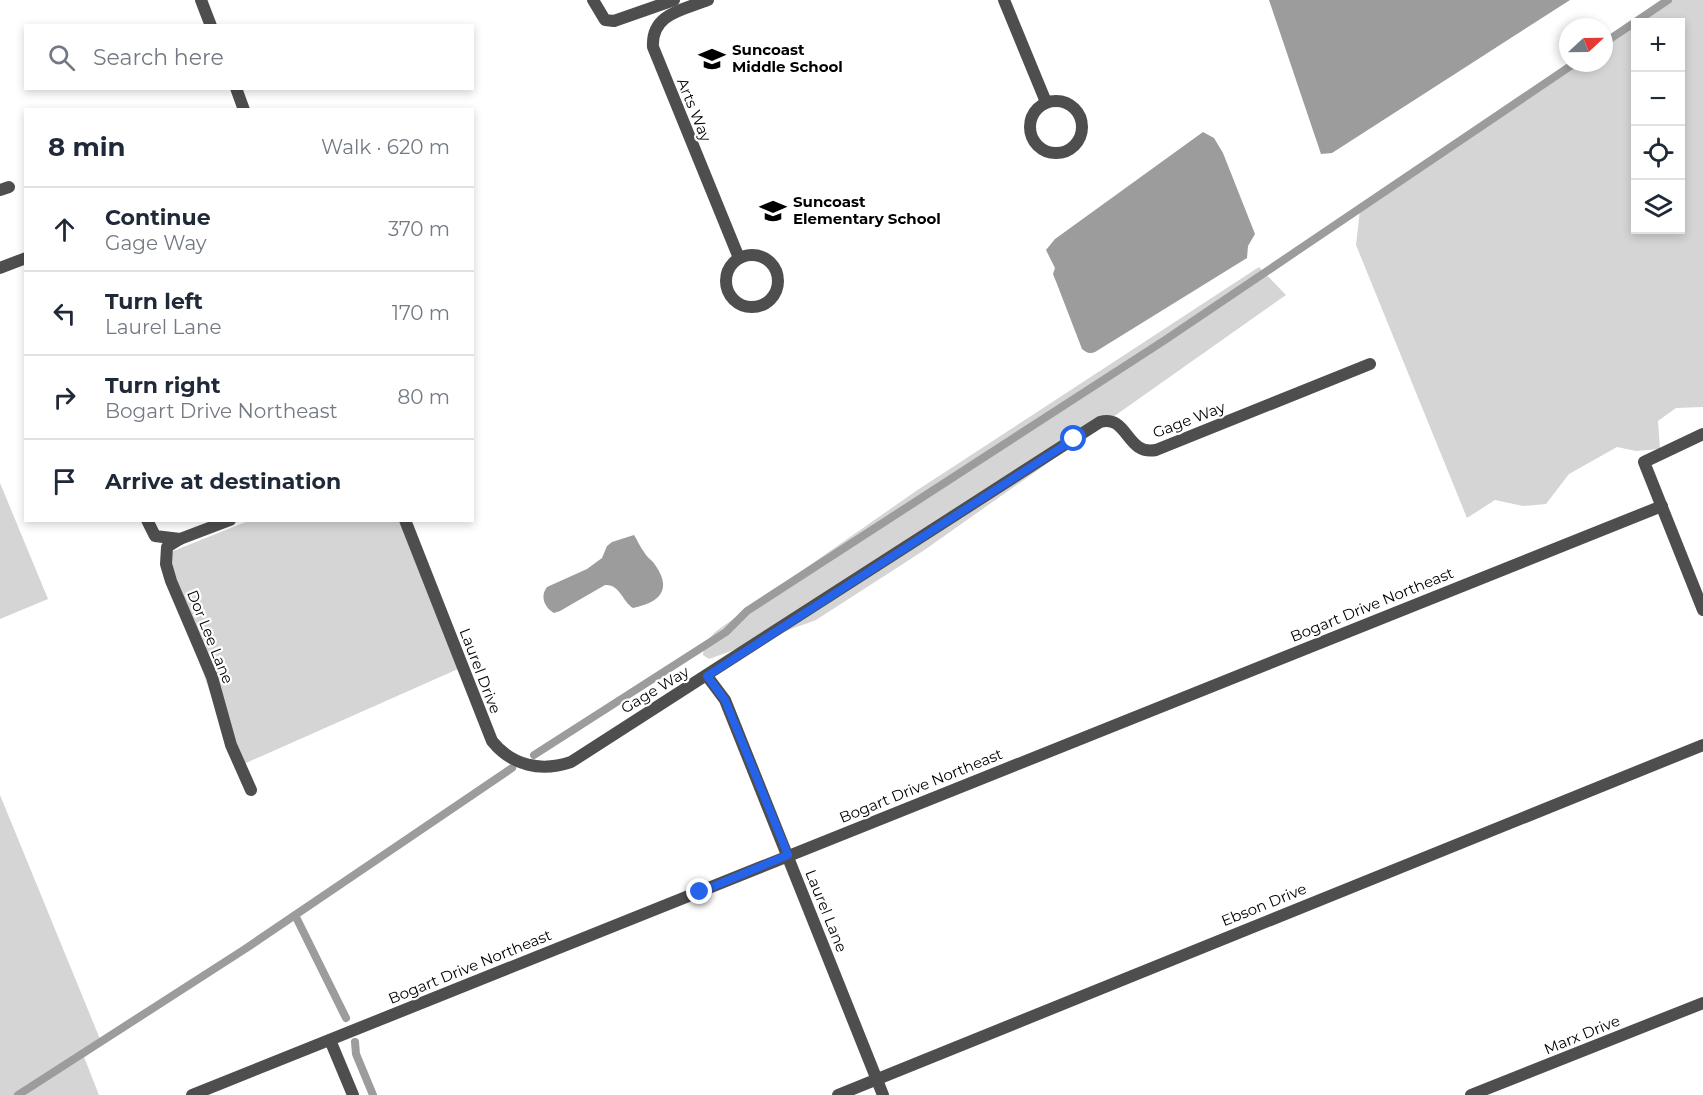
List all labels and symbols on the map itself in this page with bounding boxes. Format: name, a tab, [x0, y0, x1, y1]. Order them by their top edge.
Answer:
north arrow	[1559, 18, 1613, 72]
place label: Suncoast Middle School	[732, 40, 843, 76]
school or university icon: Suncoast Middle School	[697, 44, 727, 74]
street label: Arts Way	[673, 75, 716, 145]
place label: Suncoast Elementary School	[793, 192, 941, 228]
school or university icon: Suncoast Elementary School	[758, 196, 788, 226]
street label: Gage Way	[1150, 397, 1229, 442]
route start	[1060, 425, 1086, 451]
street label: Bogart Drive Northeast	[1287, 563, 1456, 646]
street label: Dor Lee Lane	[183, 587, 238, 686]
street label: Laurel Drive	[455, 625, 505, 716]
street label: Gage Way	[617, 661, 693, 717]
street label: Bogart Drive Northeast	[836, 744, 1005, 827]
street label: Laurel Lane	[801, 867, 852, 955]
route end	[686, 878, 712, 904]
street label: Ebson Drive	[1218, 879, 1309, 930]
street label: Bogart Drive Northeast	[385, 925, 554, 1008]
street label: Marx Drive	[1541, 1011, 1623, 1058]

